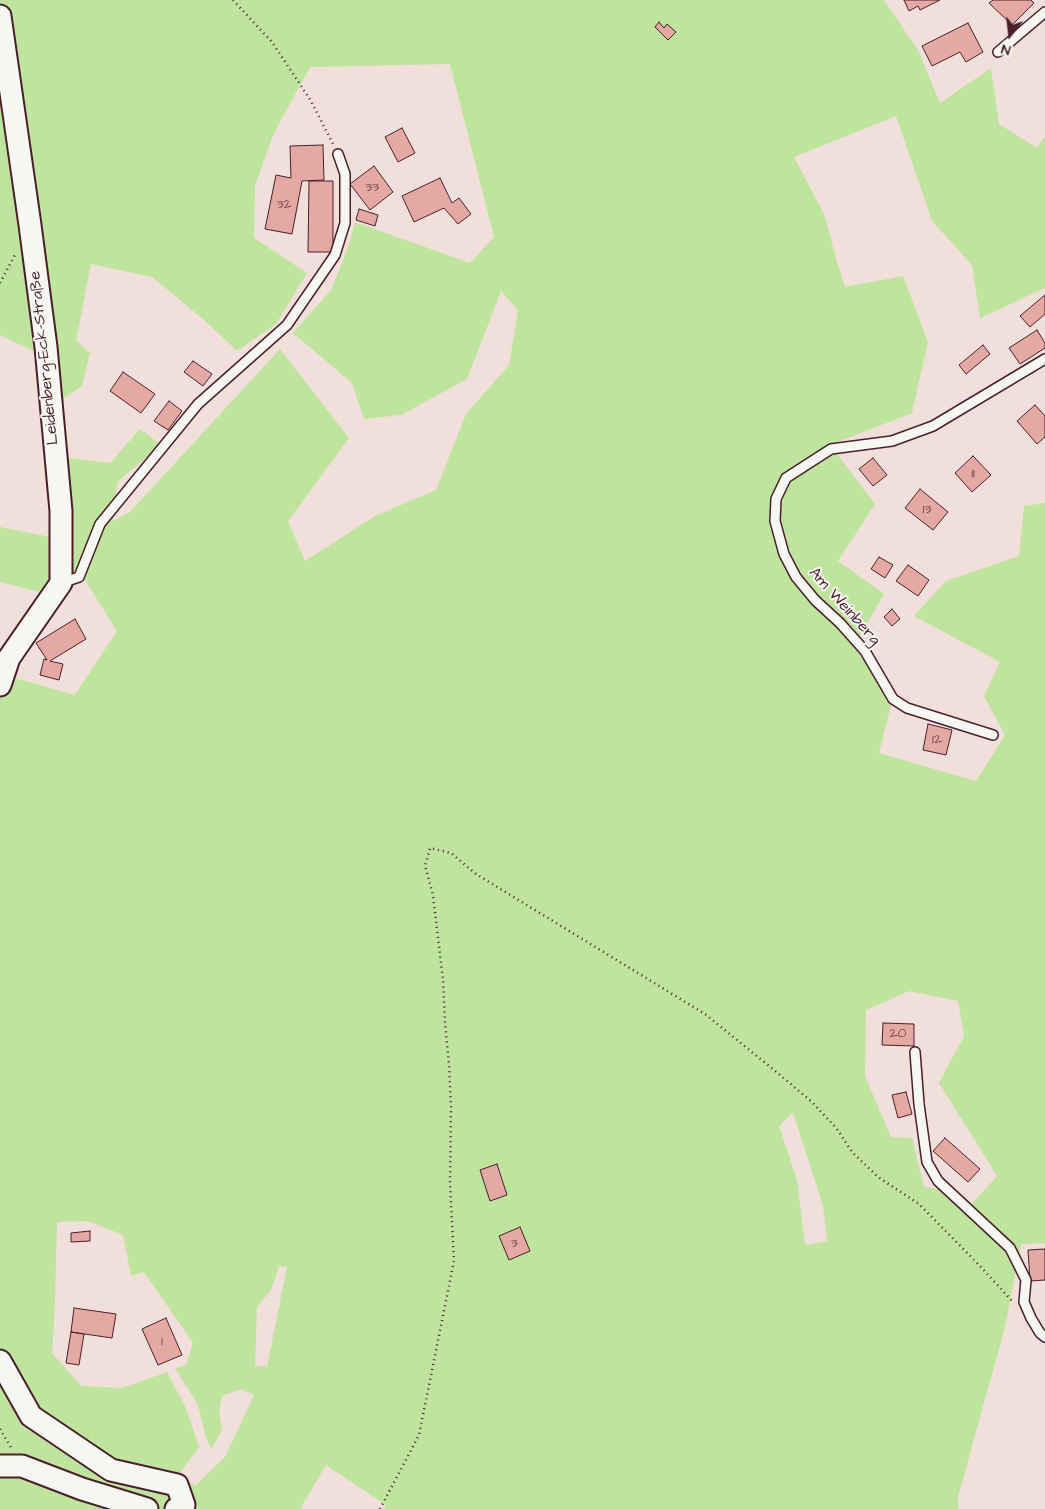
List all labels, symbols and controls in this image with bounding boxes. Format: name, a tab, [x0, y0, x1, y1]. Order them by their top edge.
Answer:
north arrow	[985, 10, 1035, 60]
text: N	[999, 39, 1013, 60]
house number: 33	[365, 180, 379, 196]
house number: 32	[276, 197, 292, 213]
street label: Leidenberg-Eck-Straße	[26, 270, 64, 446]
house number: 11	[971, 466, 975, 482]
house number: 13	[923, 502, 931, 518]
street label: Am Weinberg	[804, 564, 884, 650]
house number: 12	[932, 732, 942, 748]
house number: 20	[890, 1026, 906, 1042]
house number: 3	[510, 1236, 518, 1252]
house number: 1	[161, 1334, 163, 1350]

